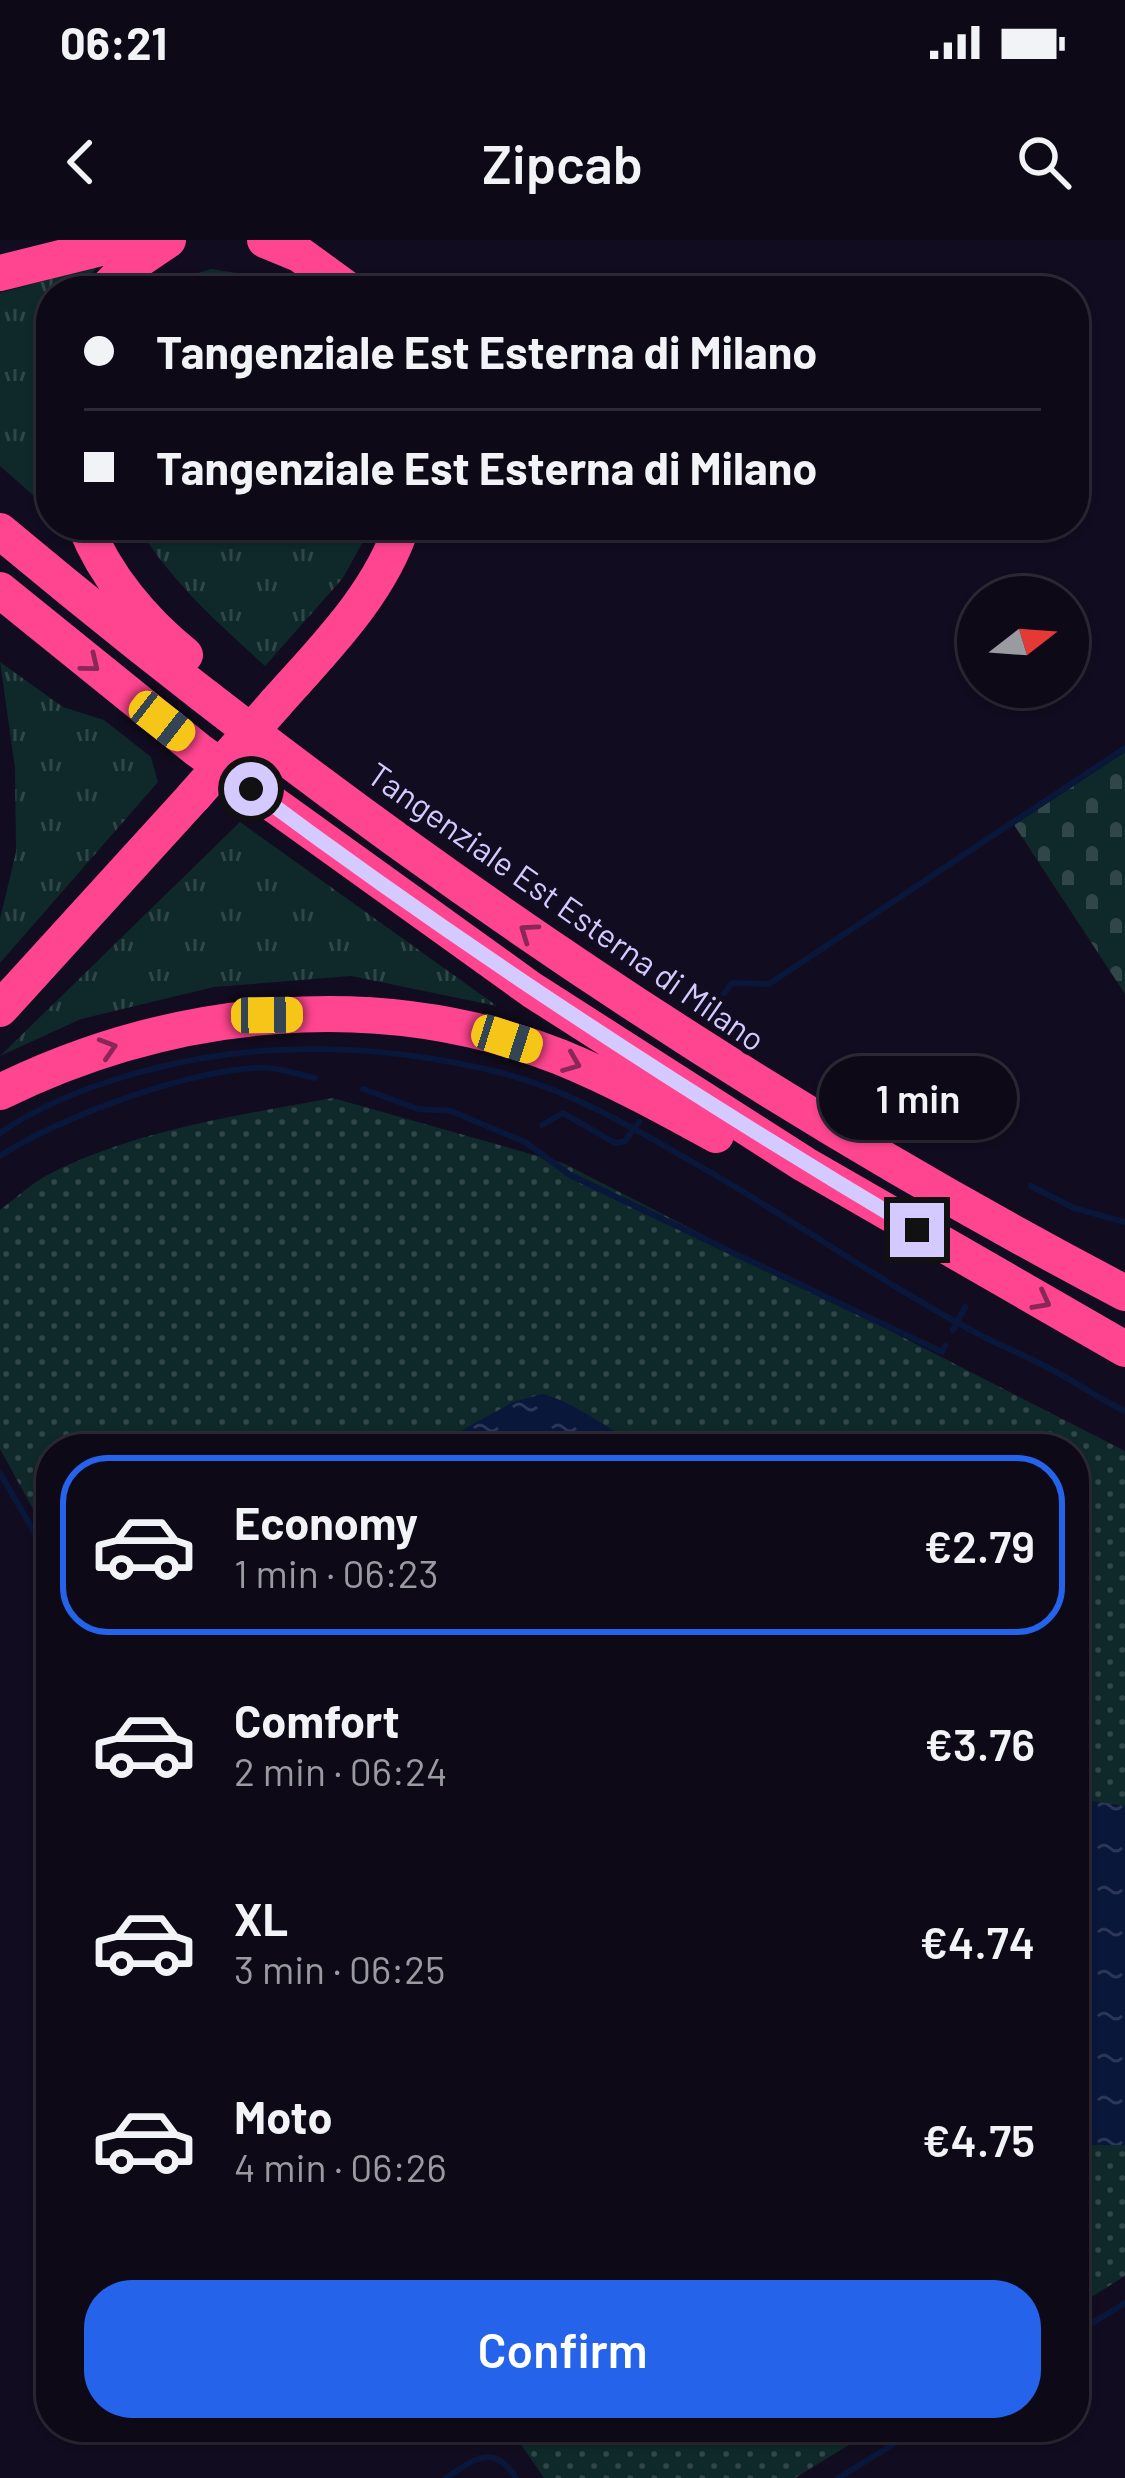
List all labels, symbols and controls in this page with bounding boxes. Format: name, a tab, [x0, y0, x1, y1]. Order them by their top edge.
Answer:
text: 06:21	[60, 15, 167, 69]
icon: back	[48, 129, 114, 195]
icon: search	[1011, 129, 1077, 195]
text: Zipcab	[482, 130, 643, 195]
text: Tangenziale Est Esterna di Milano	[156, 324, 817, 378]
text: Tangenziale Est Esterna di Milano	[156, 440, 817, 494]
north arrow	[957, 576, 1089, 708]
map controls	[957, 576, 1089, 708]
one-way arrow	[77, 650, 99, 671]
car	[123, 685, 201, 757]
street label: Tangenziale Est Esterna di Milano	[361, 753, 773, 1059]
route start	[224, 762, 278, 816]
one-way arrow	[519, 924, 541, 946]
car	[231, 996, 303, 1034]
car	[467, 1011, 547, 1067]
one-way arrow	[97, 1037, 118, 1062]
one-way arrow	[560, 1049, 581, 1073]
callout: 1 min	[818, 1056, 1016, 1140]
text: 1 min	[875, 1074, 961, 1121]
route end	[890, 1203, 944, 1257]
one-way arrow	[1030, 1287, 1051, 1310]
icon: car	[90, 1491, 198, 1599]
text: Economy	[234, 1495, 418, 1549]
text: €2.79	[924, 1518, 1035, 1572]
text: 1 min · 06:23	[234, 1549, 439, 1596]
icon: car	[90, 1689, 198, 1797]
text: Comfort	[234, 1693, 400, 1747]
text: €3.76	[924, 1716, 1035, 1770]
text: 2 min · 06:24	[234, 1747, 447, 1794]
icon: car	[90, 1887, 198, 1995]
text: XL	[234, 1891, 288, 1945]
text: €4.74	[920, 1914, 1035, 1968]
text: 3 min · 06:25	[234, 1945, 445, 1992]
icon: car	[90, 2085, 198, 2193]
text: Moto	[234, 2089, 332, 2143]
text: €4.75	[922, 2112, 1035, 2166]
text: 4 min · 06:26	[234, 2143, 447, 2190]
button: Confirm	[84, 2280, 1041, 2418]

